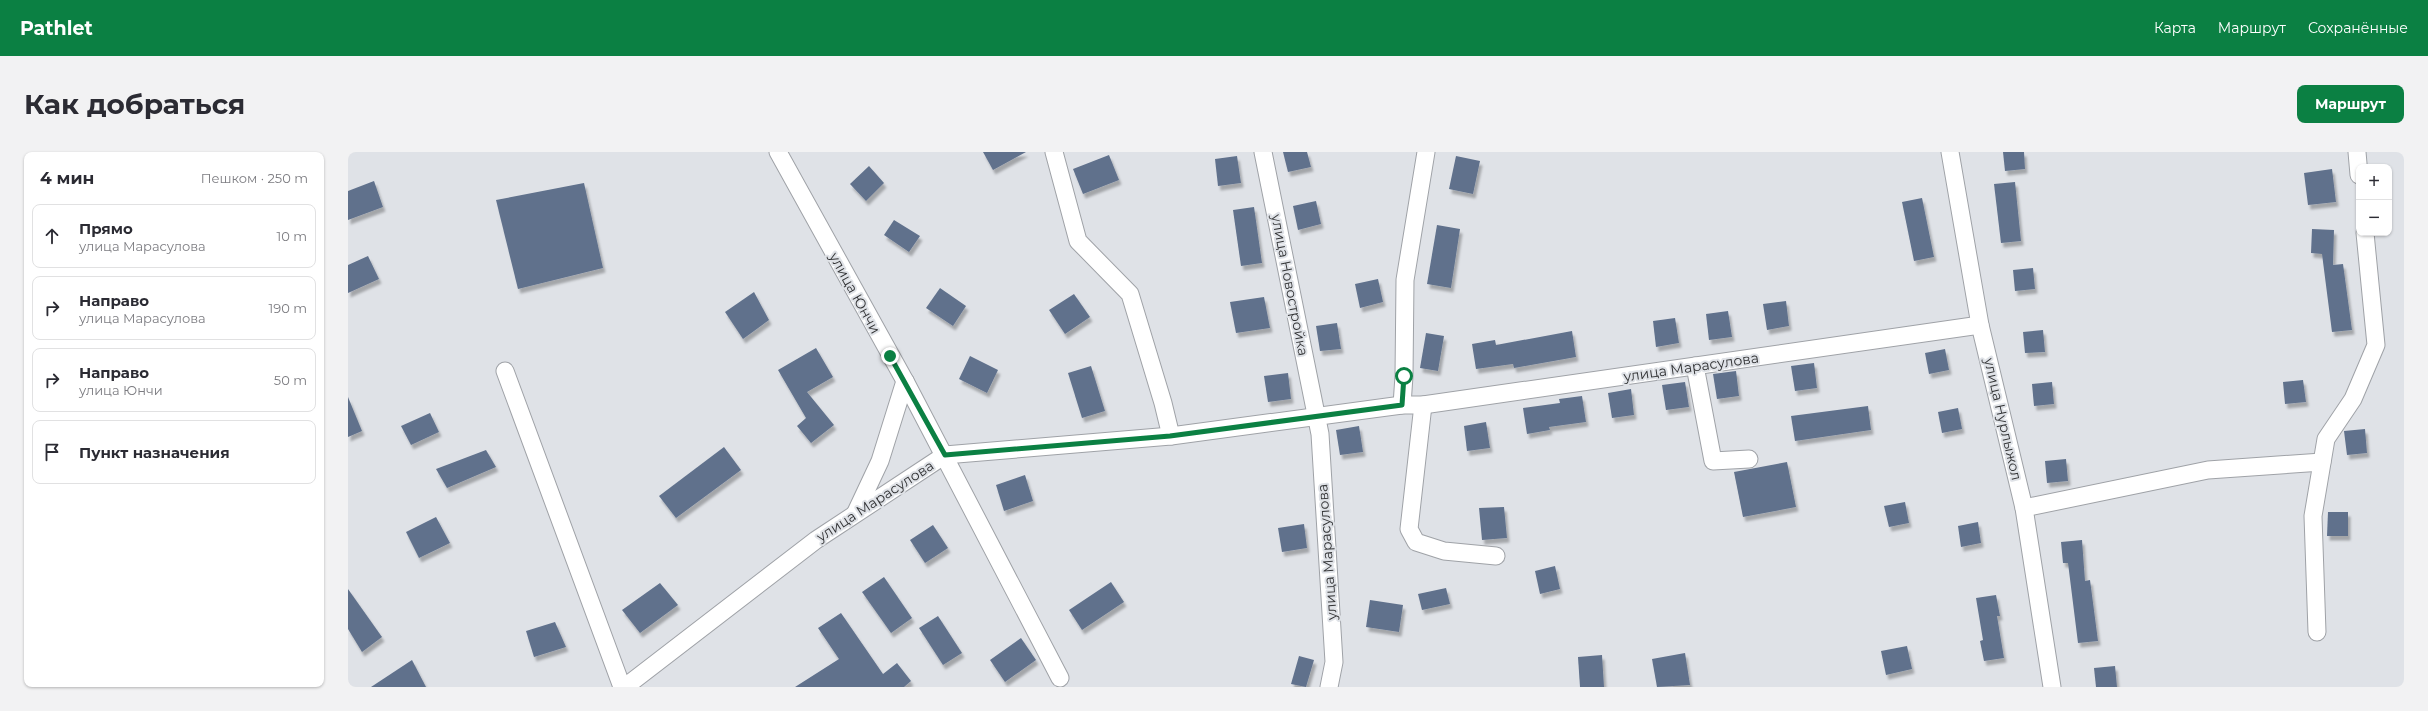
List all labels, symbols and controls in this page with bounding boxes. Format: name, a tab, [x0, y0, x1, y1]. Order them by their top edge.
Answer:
text: Pathlet	[20, 17, 93, 40]
text: Карта	[2154, 19, 2196, 37]
text: Маршрут	[2218, 19, 2286, 37]
text: Сохранённые	[2308, 19, 2408, 37]
button: Маршрут	[2297, 85, 2404, 123]
text: Как добраться	[24, 87, 245, 121]
map controls	[2356, 164, 2392, 236]
button: +	[2356, 164, 2392, 200]
text: 4 мин	[40, 168, 94, 188]
text: Пешком · 250 m	[201, 170, 308, 186]
button: −	[2356, 200, 2392, 236]
street label: улица Новостройка	[1267, 212, 1313, 357]
text: Прямо	[79, 219, 133, 238]
icon: ahead	[41, 225, 63, 247]
text: 10 m	[277, 228, 307, 244]
text: улица Марасулова	[79, 238, 206, 254]
street label: улица Юнчи	[825, 248, 885, 337]
text: Направо	[79, 291, 149, 310]
icon: right	[41, 297, 63, 319]
text: 190 m	[269, 300, 307, 316]
text: улица Марасулова	[79, 310, 206, 326]
route end	[881, 347, 899, 365]
street label: улица Марасулова	[1621, 349, 1760, 386]
street label: улица Нурлыжол	[1980, 355, 2026, 482]
text: Направо	[79, 363, 149, 382]
route start	[1395, 367, 1413, 385]
icon: right	[41, 369, 63, 391]
text: 50 m	[274, 372, 307, 388]
text: улица Юнчи	[79, 382, 163, 398]
icon: arrive	[41, 441, 63, 463]
text: Пункт назначения	[79, 443, 230, 462]
street label: улица Марасулова	[812, 456, 937, 546]
street label: улица Марасулова	[1313, 483, 1341, 622]

